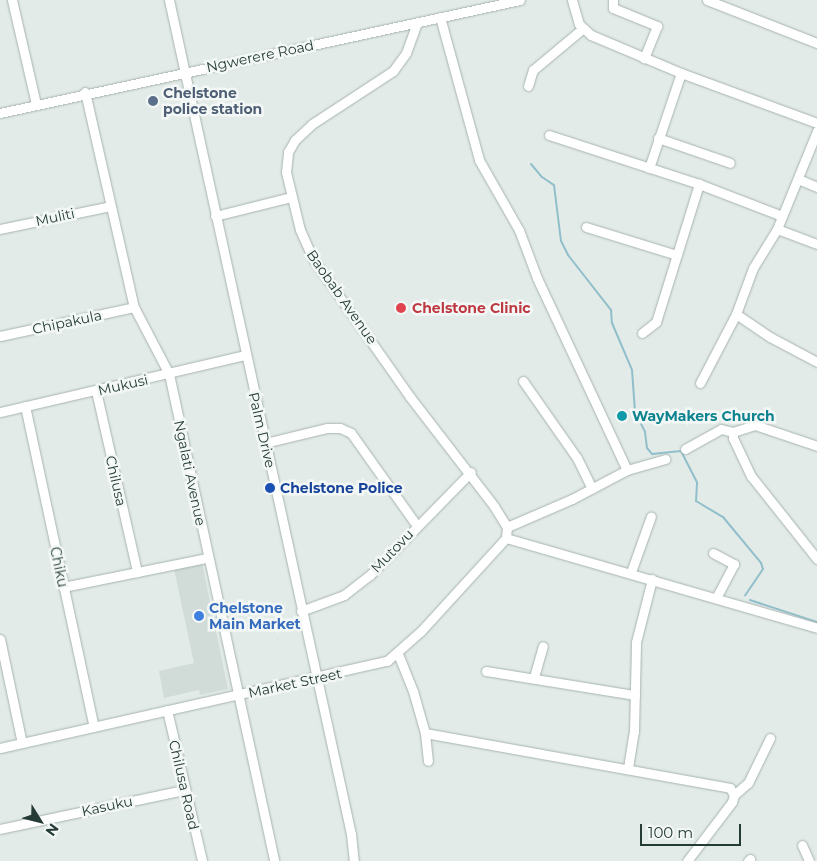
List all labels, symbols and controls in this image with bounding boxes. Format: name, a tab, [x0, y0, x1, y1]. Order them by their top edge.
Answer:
street label: Ngwerere Road	[205, 36, 315, 76]
place label: Chelstone police station	[163, 85, 262, 118]
marker: Chelstone police station	[147, 95, 159, 107]
street label: Muliti	[34, 205, 76, 229]
street label: Baobab Avenue	[303, 247, 381, 347]
place label: Chelstone Clinic	[412, 300, 531, 316]
marker: Chelstone Clinic	[394, 301, 408, 315]
street label: Chipakula	[31, 306, 103, 338]
street label: Mukusi	[96, 371, 150, 399]
street label: Palm Drive	[245, 391, 279, 469]
place label: WayMakers Church	[632, 408, 775, 424]
marker: WayMakers Church	[616, 410, 628, 422]
street label: Ngalati Avenue	[171, 419, 209, 527]
street label: Chilusa	[102, 454, 130, 508]
place label: Chelstone Police	[280, 480, 403, 496]
marker: Chelstone Police	[264, 482, 276, 494]
street label: Mutovu	[367, 526, 417, 576]
street label: Chiku	[47, 545, 71, 589]
place label: Chelstone Main Market	[209, 600, 301, 632]
marker: Chelstone Main Market	[193, 610, 205, 622]
street label: Market Street	[247, 665, 343, 701]
street label: Chilusa Road	[166, 738, 202, 832]
street label: Kasuku	[80, 792, 134, 820]
north arrow	[15, 796, 65, 846]
scale bar	[642, 814, 743, 846]
text: N	[42, 820, 63, 840]
text: 100 m	[648, 823, 693, 842]

